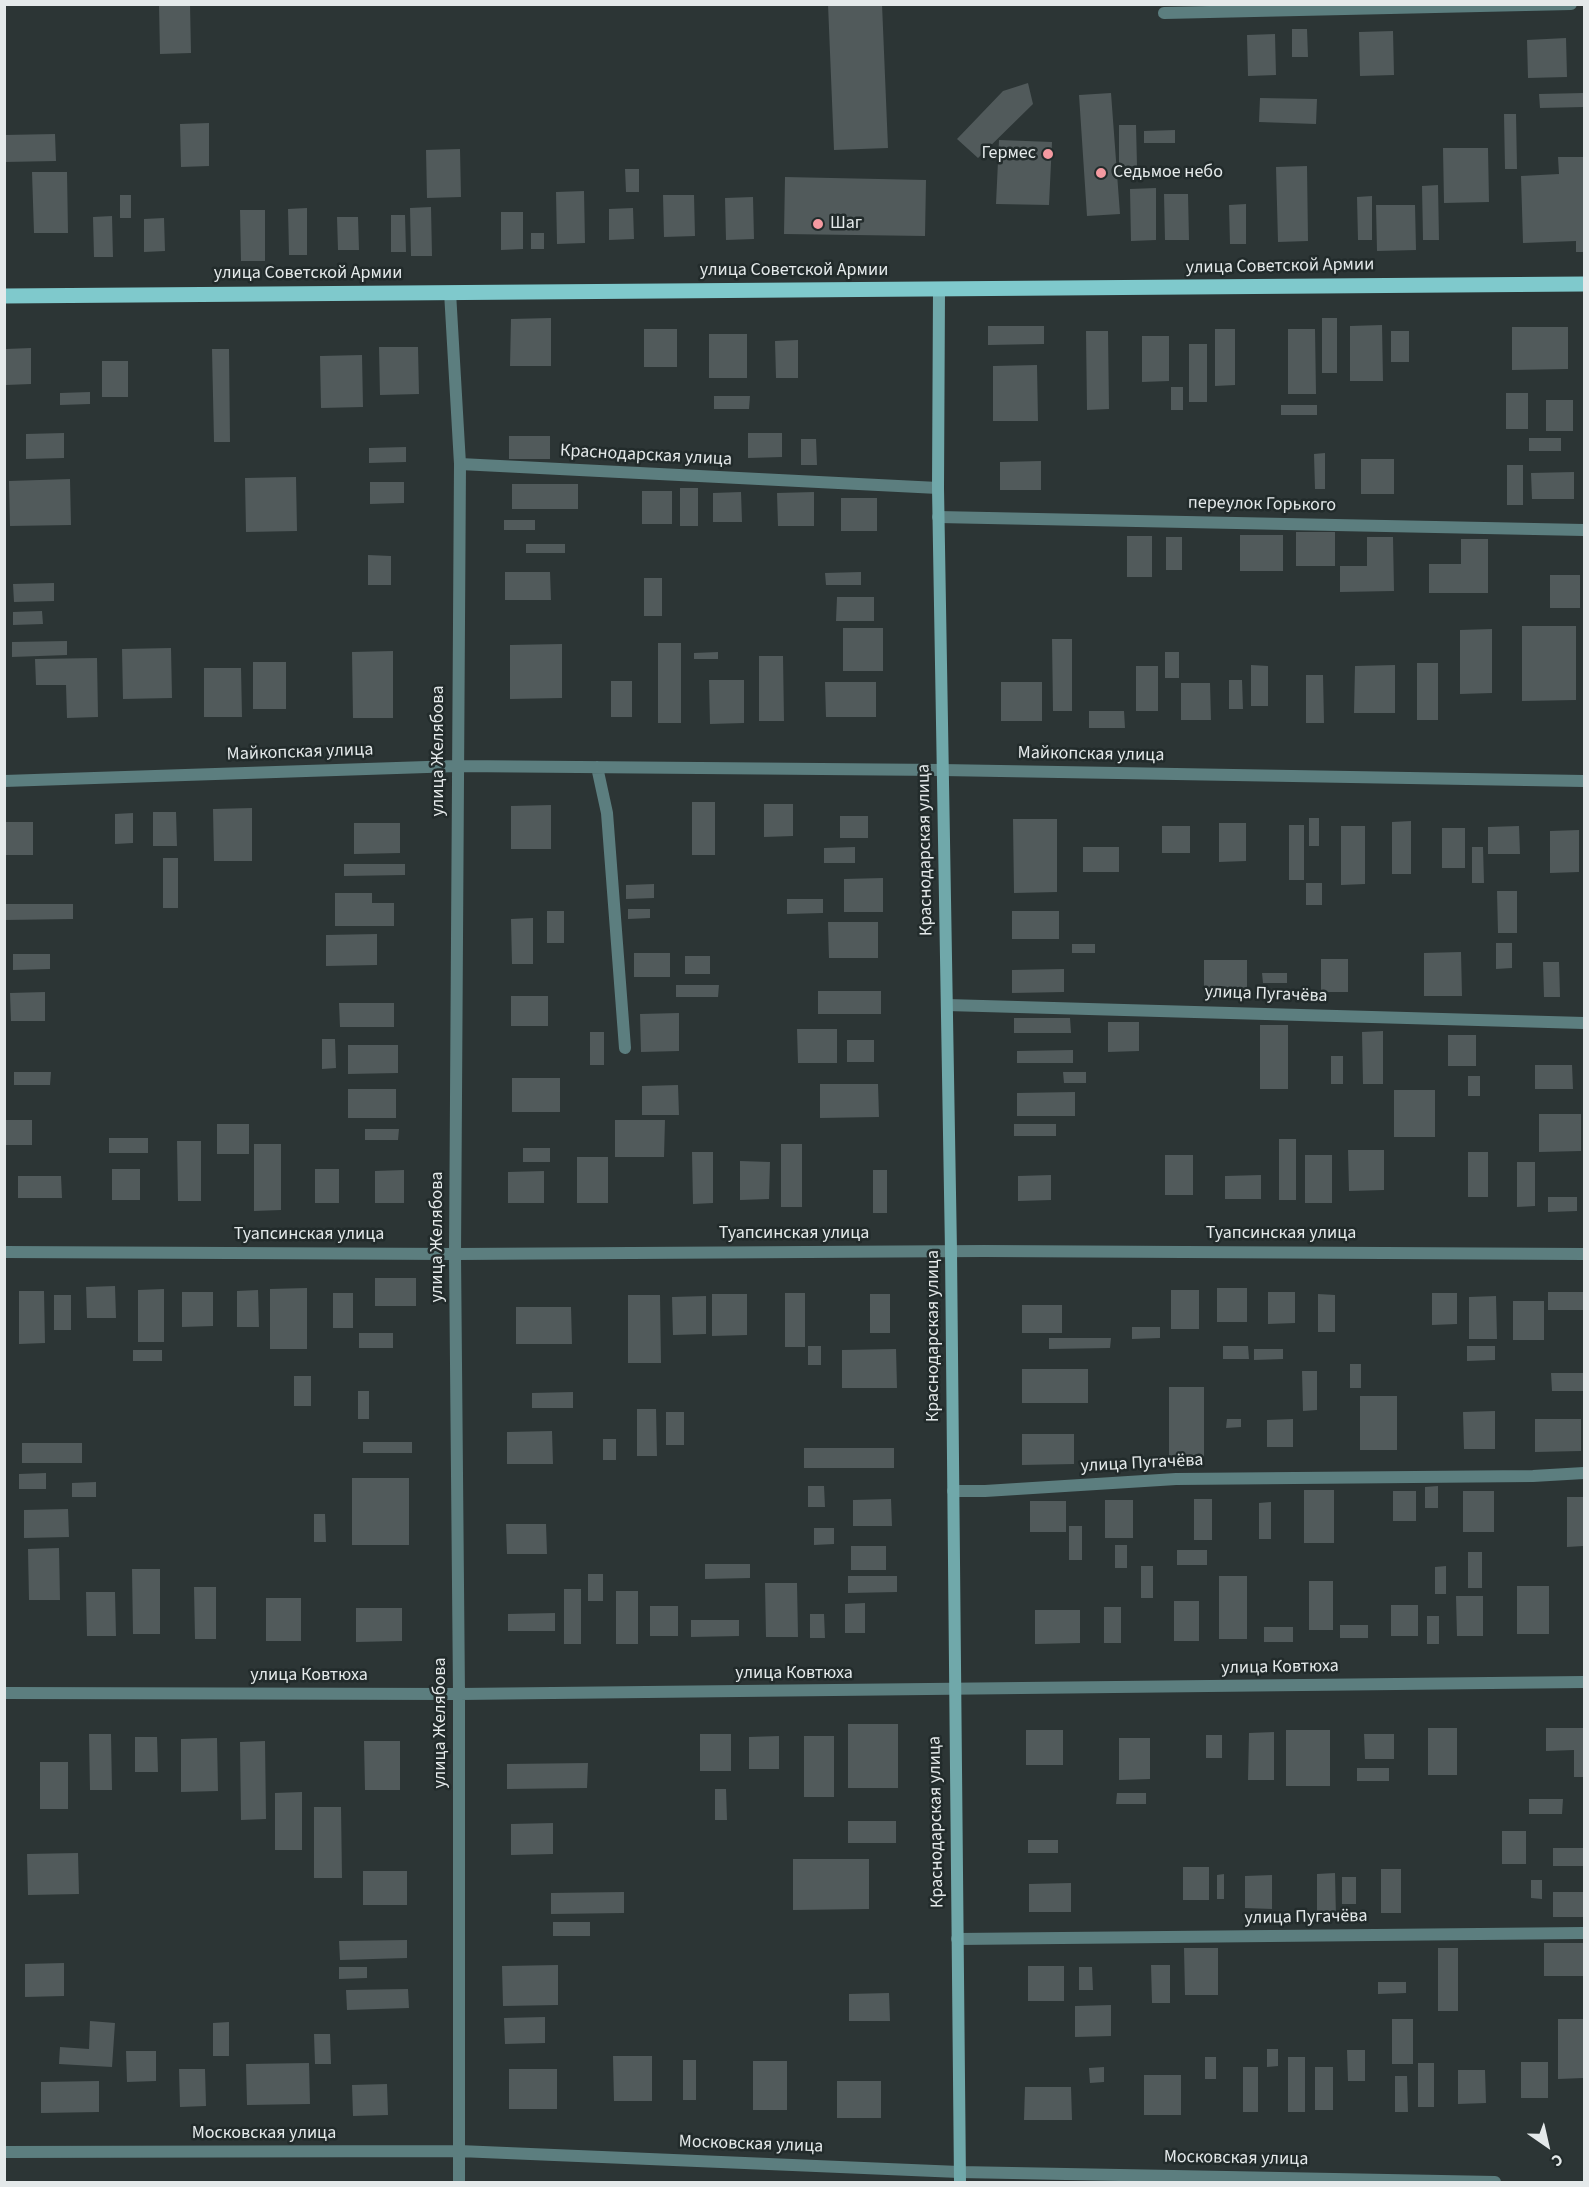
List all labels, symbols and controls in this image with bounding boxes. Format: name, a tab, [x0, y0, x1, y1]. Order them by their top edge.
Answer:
place label: Гермес	[981, 143, 1036, 165]
marker: Гермес	[1041, 147, 1055, 161]
place label: Седьмое небо	[1113, 162, 1223, 184]
marker: Седьмое небо	[1094, 166, 1108, 180]
place label: Шаг	[830, 213, 862, 235]
marker: Шаг	[811, 217, 825, 231]
street label: улица Советской Армии	[1186, 255, 1374, 279]
street label: улица Советской Армии	[700, 260, 888, 282]
street label: улица Советской Армии	[214, 263, 402, 285]
street label: Краснодарская улица	[560, 441, 732, 471]
street label: переулок Горького	[1188, 493, 1336, 517]
street label: улица Желябова	[428, 685, 450, 817]
street label: Майкопская улица	[226, 740, 374, 766]
street label: Майкопская улица	[1017, 743, 1165, 767]
street label: Краснодарская улица	[914, 764, 938, 936]
street label: улица Пугачёва	[1204, 982, 1328, 1008]
street label: улица Желябова	[427, 1171, 449, 1303]
street label: Туапсинская улица	[719, 1223, 869, 1245]
street label: Туапсинская улица	[1206, 1223, 1356, 1245]
street label: Туапсинская улица	[234, 1224, 384, 1246]
street label: Краснодарская улица	[923, 1250, 945, 1422]
street label: улица Пугачёва	[1080, 1450, 1204, 1478]
street label: улица Ковтюха	[1221, 1656, 1339, 1680]
street label: улица Желябова	[430, 1657, 452, 1789]
street label: улица Ковтюха	[735, 1663, 853, 1685]
street label: улица Ковтюха	[250, 1665, 368, 1687]
street label: Краснодарская улица	[925, 1736, 949, 1908]
street label: улица Пугачёва	[1244, 1906, 1368, 1930]
north arrow	[1517, 2115, 1577, 2175]
street label: Московская улица	[192, 2123, 336, 2145]
street label: Московская улица	[678, 2132, 824, 2158]
street label: Московская улица	[1164, 2147, 1308, 2171]
text: С	[1547, 2148, 1567, 2172]

